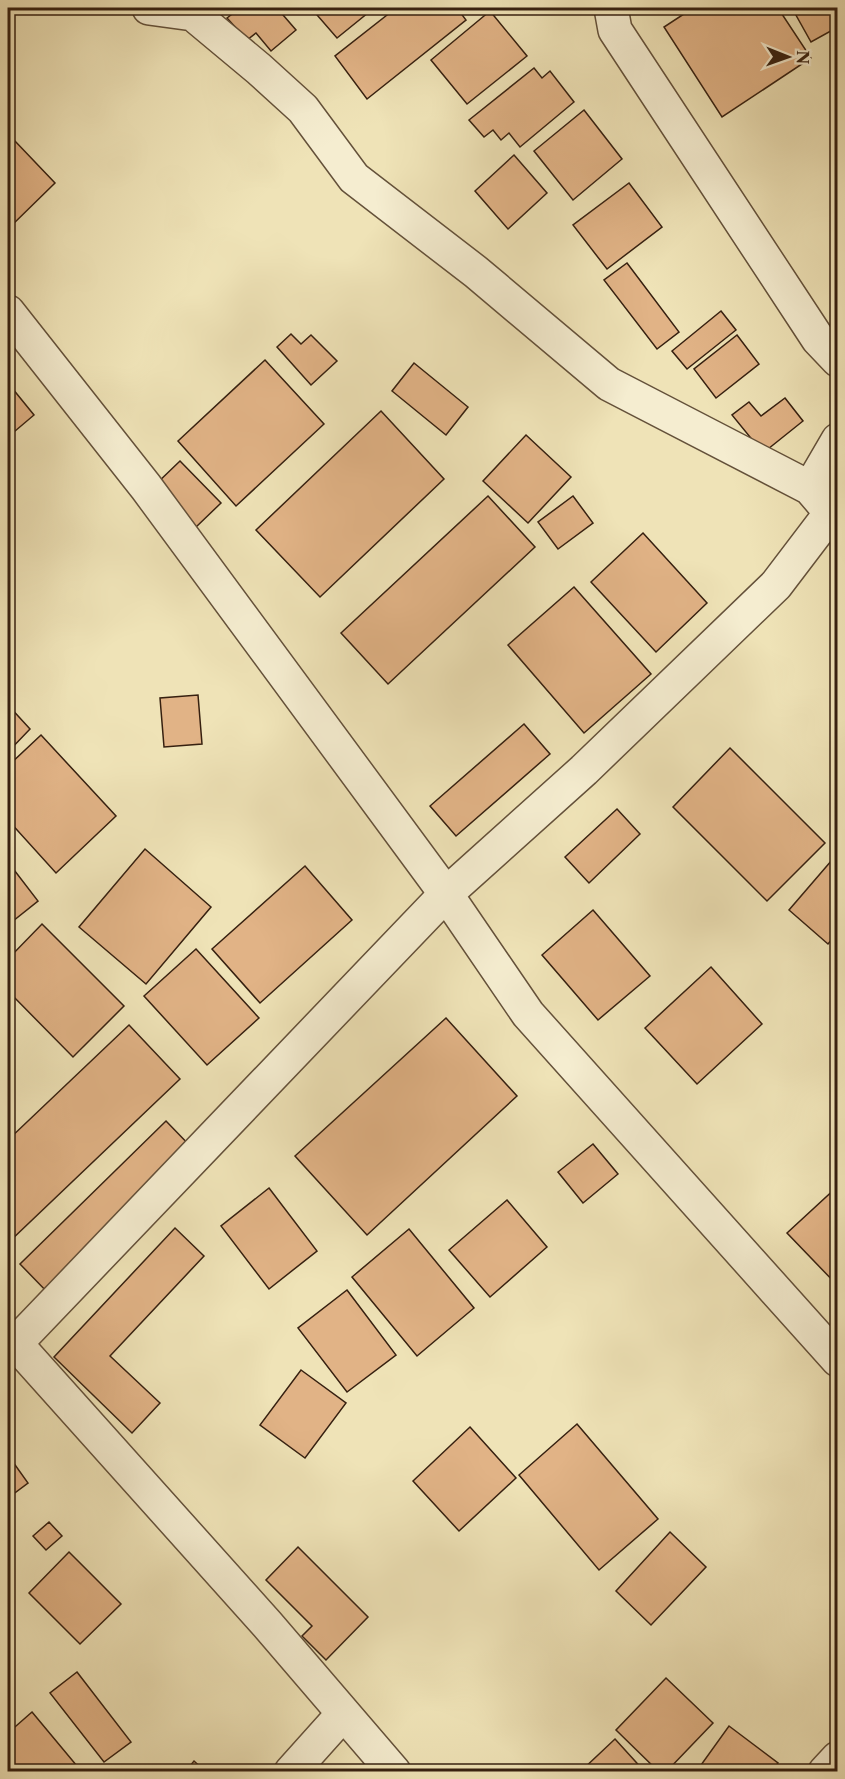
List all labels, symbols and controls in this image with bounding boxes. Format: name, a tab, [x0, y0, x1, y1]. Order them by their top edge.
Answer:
north arrow	[758, 27, 818, 87]
text: N	[793, 50, 813, 64]

